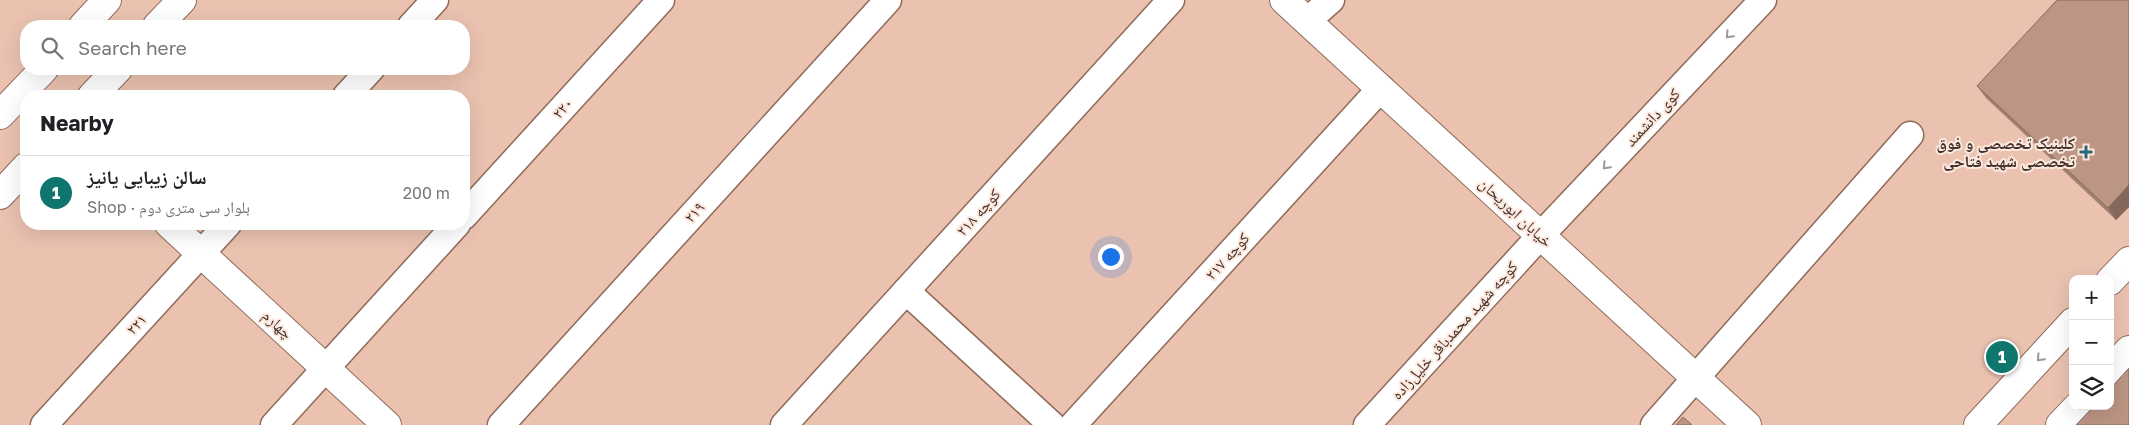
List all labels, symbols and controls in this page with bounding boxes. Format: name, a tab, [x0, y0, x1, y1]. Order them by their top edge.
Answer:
search box	[20, 20, 470, 75]
one-way arrow	[1726, 30, 1735, 39]
icon: search	[38, 34, 66, 62]
text: Search here	[78, 36, 187, 59]
street label: کوی دانشمند	[1620, 83, 1685, 151]
street label: ۲۲۰	[547, 93, 577, 123]
text: Nearby	[40, 110, 114, 136]
place label: کلینیک تخصصی و فوق تخصصی شهید فتاحی	[1936, 133, 2076, 171]
marker: کلینیک تخصصی و فوق تخصصی شهید فتاحی	[2079, 145, 2093, 159]
one-way arrow	[1603, 161, 1612, 170]
text: سالن زیبایی یانیز	[87, 165, 207, 188]
street label: خیابان ابوریحان	[1474, 173, 1557, 252]
text: 1	[52, 183, 60, 203]
text: 200 m	[403, 183, 450, 203]
street label: کوچه ۲۱۸	[951, 184, 1005, 240]
text: Shop · بلوار سی متری دوم	[87, 197, 250, 217]
street label: ۲۱۹	[679, 197, 709, 227]
street label: کوچه ۲۱۷	[1200, 228, 1254, 284]
your location	[1098, 244, 1124, 270]
street label: کوچه شهید محمدباقر خلیل‌زاده	[1386, 256, 1523, 404]
map controls	[2069, 275, 2114, 410]
button: +	[2069, 275, 2114, 320]
street label: چهارم	[258, 305, 297, 344]
street label: ۲۲۱	[121, 309, 151, 339]
button: −	[2069, 320, 2114, 365]
pin: 1	[1986, 338, 2018, 376]
one-way arrow	[2037, 352, 2046, 361]
button: layers	[2069, 365, 2114, 410]

